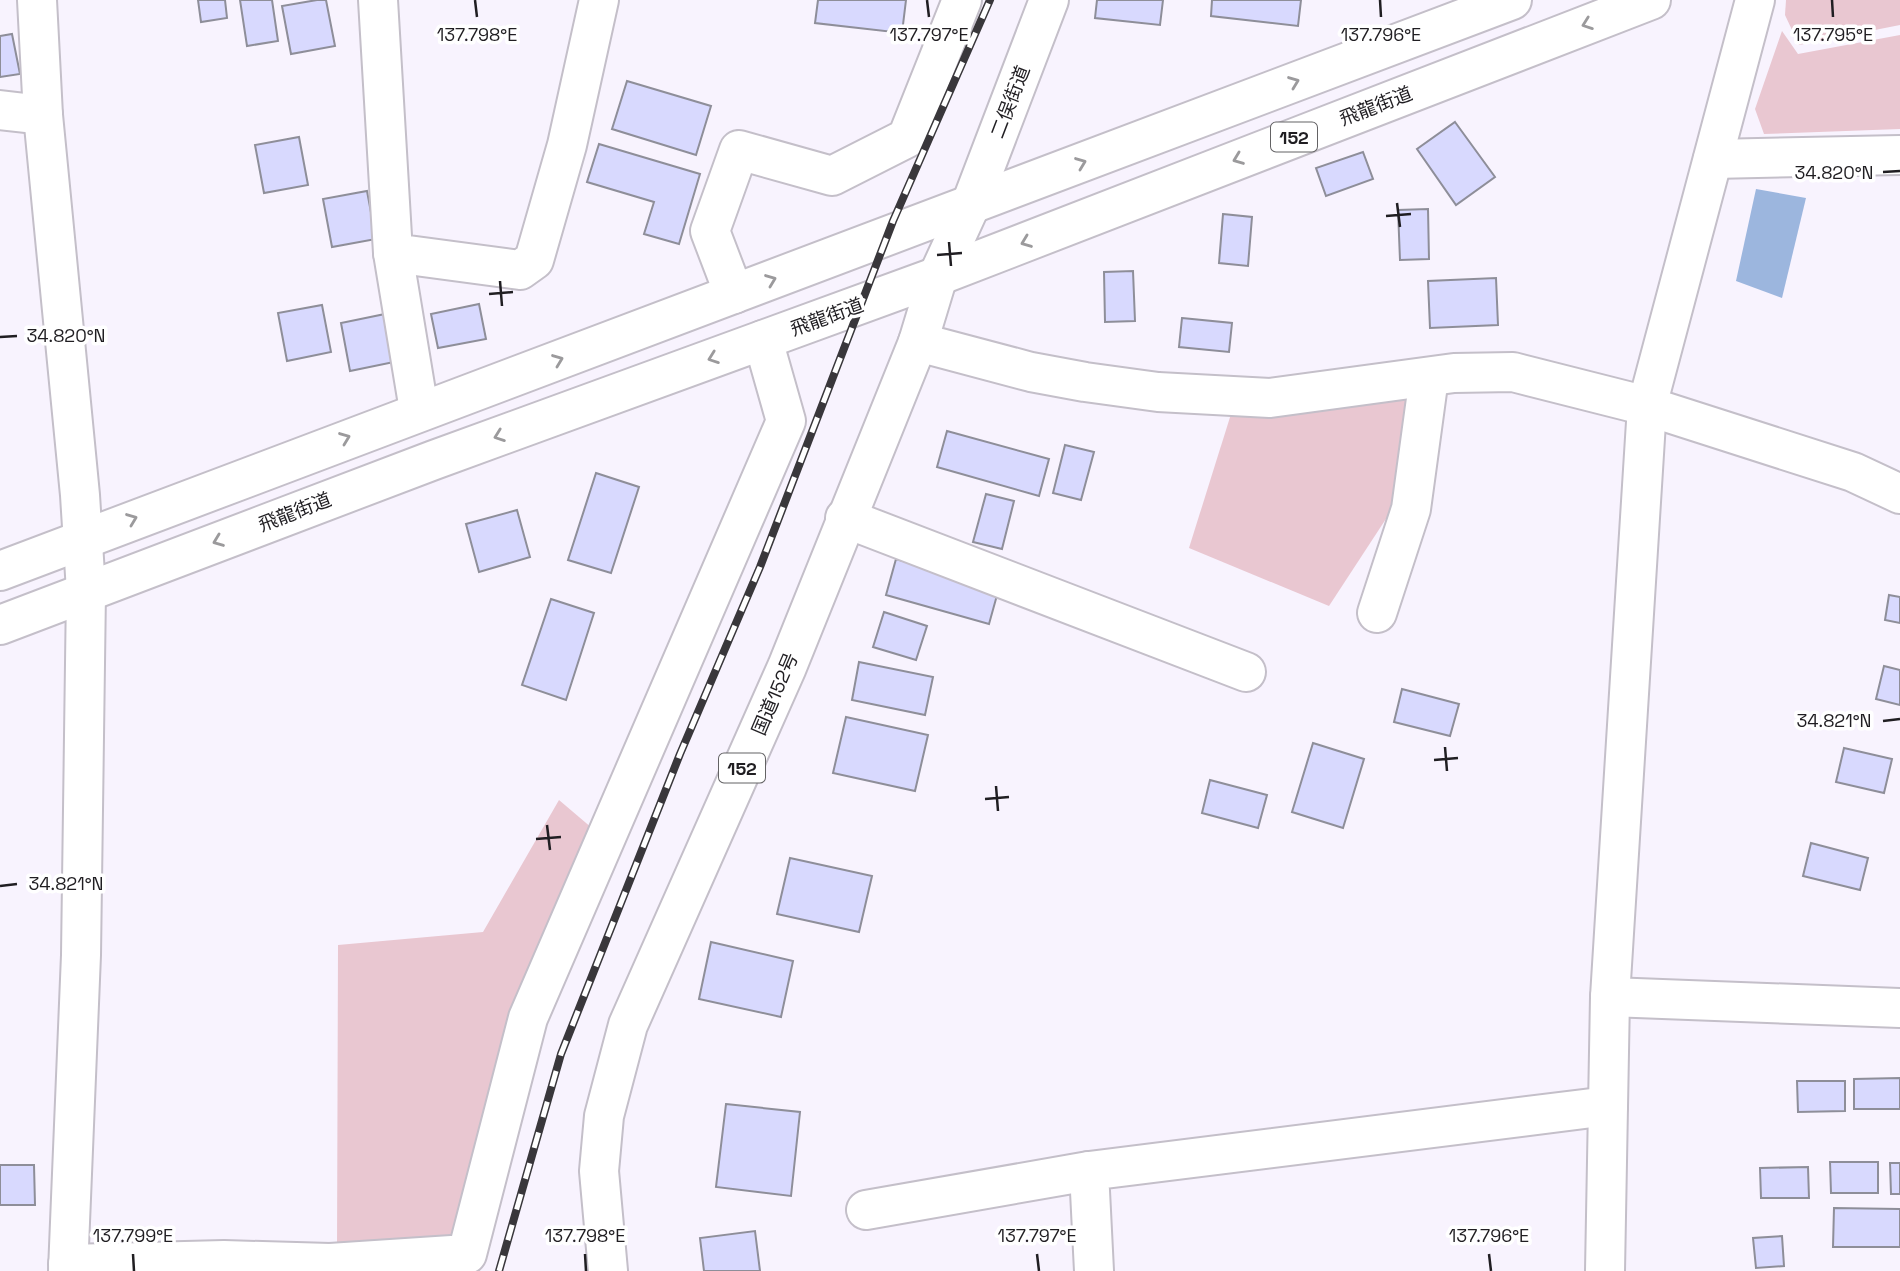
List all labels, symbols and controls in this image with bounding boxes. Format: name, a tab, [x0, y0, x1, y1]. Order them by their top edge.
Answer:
one-way arrow	[1582, 15, 1594, 29]
text: 137.798°E	[437, 23, 517, 46]
text: 137.797°E	[889, 23, 969, 46]
text: 137.796°E	[1341, 23, 1421, 46]
text: 137.795°E	[1793, 23, 1873, 46]
street label: 二俣街道	[985, 62, 1035, 142]
one-way arrow	[1287, 77, 1299, 91]
street label: 飛龍街道	[1336, 81, 1416, 131]
road number: 152	[1271, 122, 1317, 152]
one-way arrow	[1233, 151, 1245, 165]
one-way arrow	[1075, 157, 1087, 171]
text: 34.820°N	[1794, 161, 1874, 184]
one-way arrow	[1021, 233, 1033, 247]
one-way arrow	[765, 274, 777, 288]
street label: 飛龍街道	[787, 292, 867, 342]
text: 34.820°N	[26, 324, 106, 347]
one-way arrow	[708, 350, 720, 364]
one-way arrow	[552, 355, 564, 369]
one-way arrow	[494, 428, 506, 442]
one-way arrow	[338, 433, 350, 447]
street label: 飛龍街道	[255, 487, 335, 537]
one-way arrow	[125, 513, 137, 527]
one-way arrow	[212, 533, 224, 547]
street label: 国道152号	[746, 649, 804, 739]
text: 34.821°N	[1796, 709, 1872, 732]
road number: 152	[719, 754, 765, 782]
text: 34.821°N	[28, 872, 104, 895]
text: 137.799°E	[93, 1224, 173, 1247]
text: 137.798°E	[545, 1224, 625, 1247]
text: 137.797°E	[997, 1224, 1077, 1247]
text: 137.796°E	[1449, 1224, 1529, 1247]

